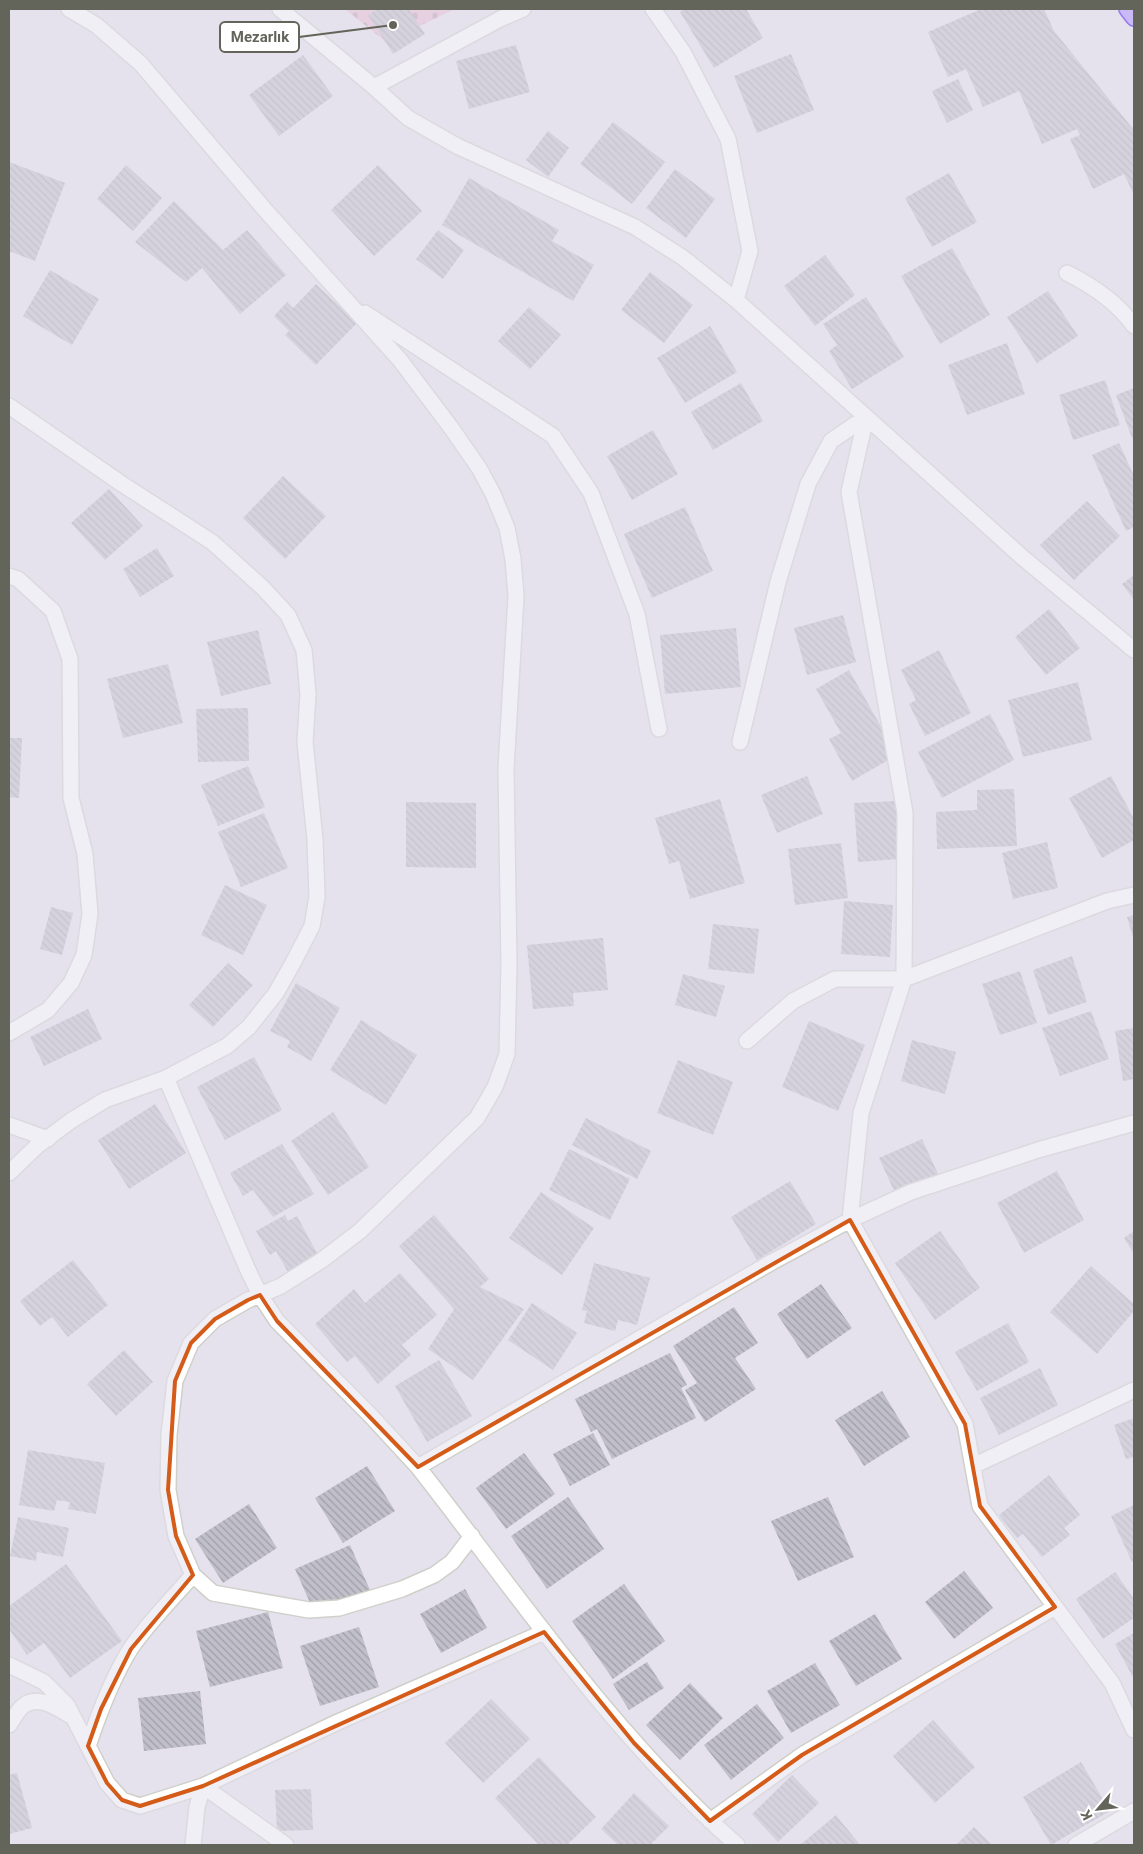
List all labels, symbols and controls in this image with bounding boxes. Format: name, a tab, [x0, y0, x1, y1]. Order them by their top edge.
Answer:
callout: Mezarlık	[220, 22, 299, 52]
text: Mezarlık	[231, 28, 290, 46]
north arrow	[1073, 1784, 1123, 1834]
text: K	[1077, 1807, 1096, 1823]

